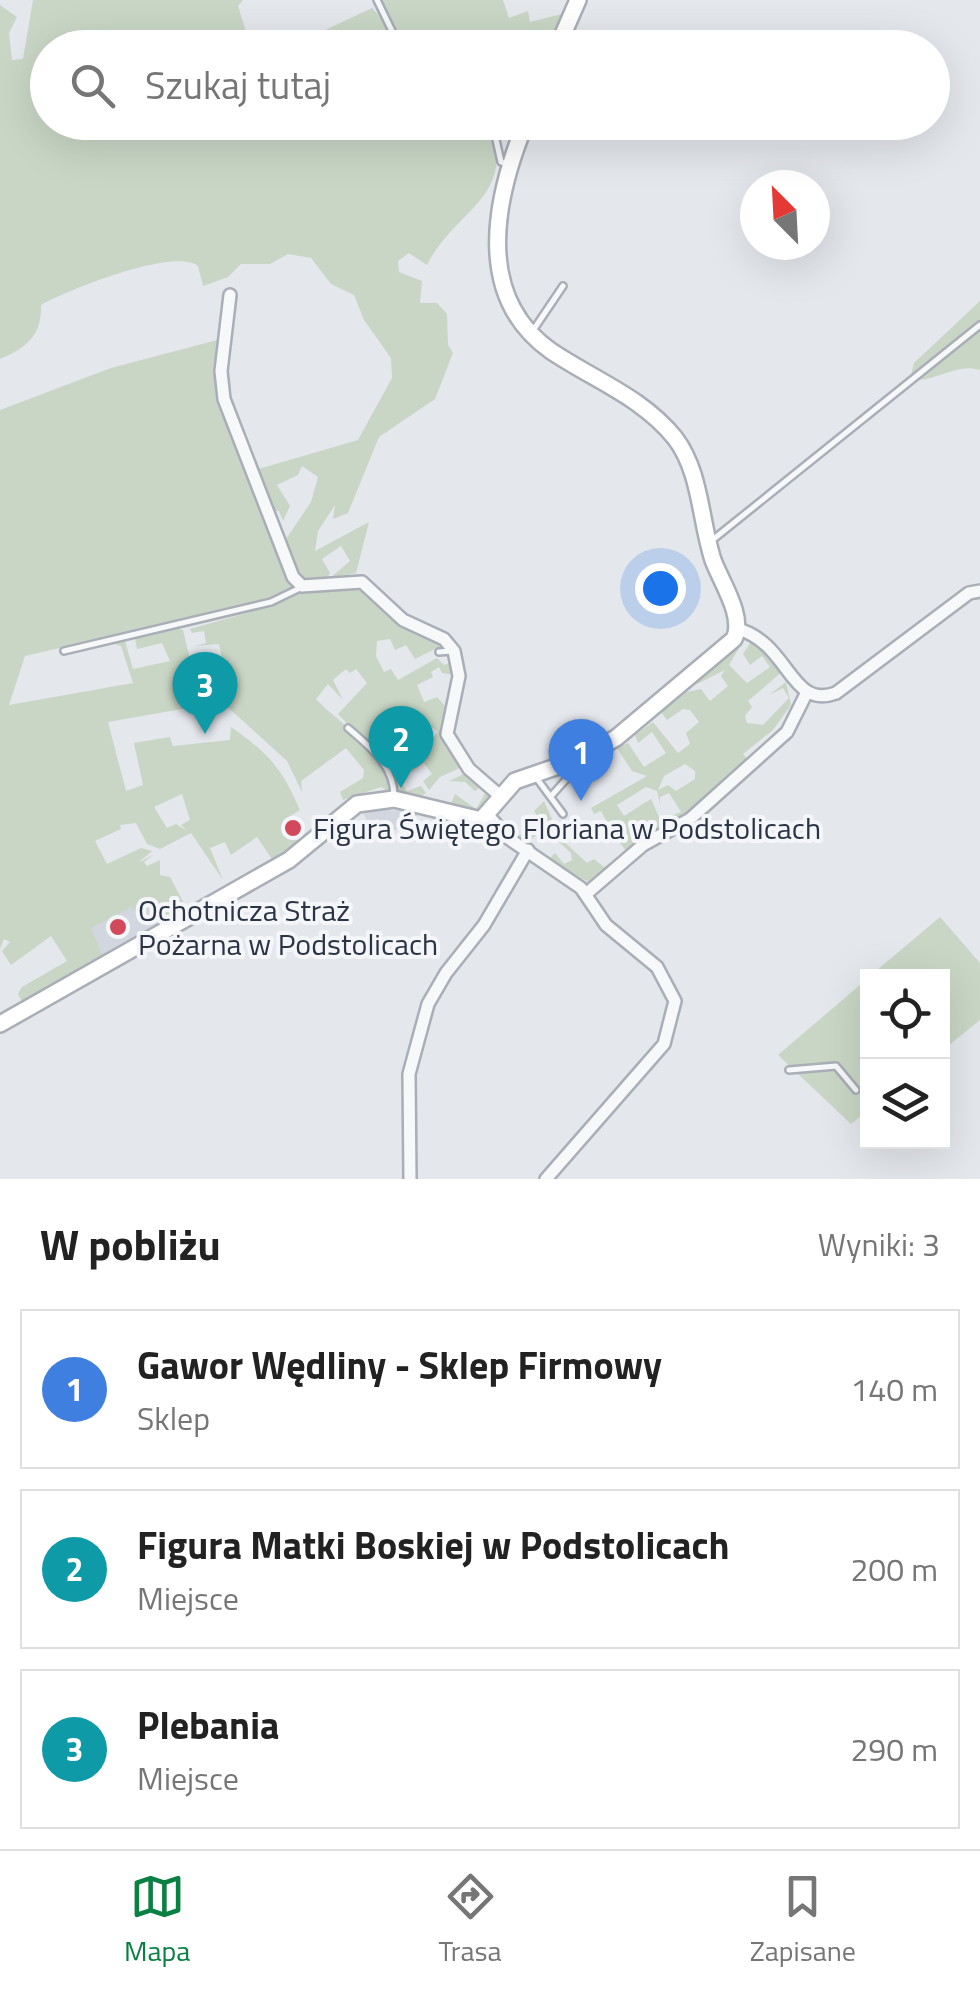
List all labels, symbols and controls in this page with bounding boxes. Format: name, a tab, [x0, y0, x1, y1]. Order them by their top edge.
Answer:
search box	[30, 30, 950, 140]
text: Szukaj tutaj	[145, 56, 331, 114]
icon: search	[65, 58, 120, 113]
north arrow	[740, 170, 830, 260]
your location	[635, 563, 686, 614]
pin: 3	[172, 652, 238, 734]
pin: 2	[368, 706, 434, 788]
pin: 1	[548, 718, 614, 801]
place label: Figura Świętego Floriana w Podstolicach	[313, 805, 821, 851]
marker: Figura Świętego Floriana w Podstolicach	[282, 817, 304, 839]
place label: Ochotnicza Straż Pożarna w Podstolicach	[138, 887, 438, 967]
marker: Ochotnicza Straż Pożarna w Podstolicach	[107, 916, 129, 938]
map controls	[860, 969, 950, 1149]
button: locate	[860, 969, 950, 1059]
button: layers	[860, 1059, 950, 1149]
text: W pobliżu	[40, 1212, 221, 1276]
text: Wyniki: 3	[818, 1220, 940, 1268]
text: Gawor Wędliny - Sklep Firmowy	[137, 1336, 662, 1394]
text: 1	[66, 1365, 83, 1413]
text: 140 m	[850, 1365, 938, 1413]
text: Sklep	[137, 1394, 210, 1442]
text: Figura Matki Boskiej w Podstolicach	[137, 1516, 730, 1574]
text: 2	[66, 1545, 83, 1593]
text: 200 m	[850, 1545, 938, 1593]
text: Miejsce	[137, 1574, 239, 1622]
text: Plebania	[137, 1696, 279, 1754]
text: 3	[66, 1725, 83, 1773]
text: 290 m	[850, 1725, 938, 1773]
text: Miejsce	[137, 1754, 239, 1802]
tab: Mapa	[124, 1869, 190, 1972]
tab: Trasa	[439, 1869, 502, 1972]
tab: Zapisane	[750, 1869, 856, 1972]

